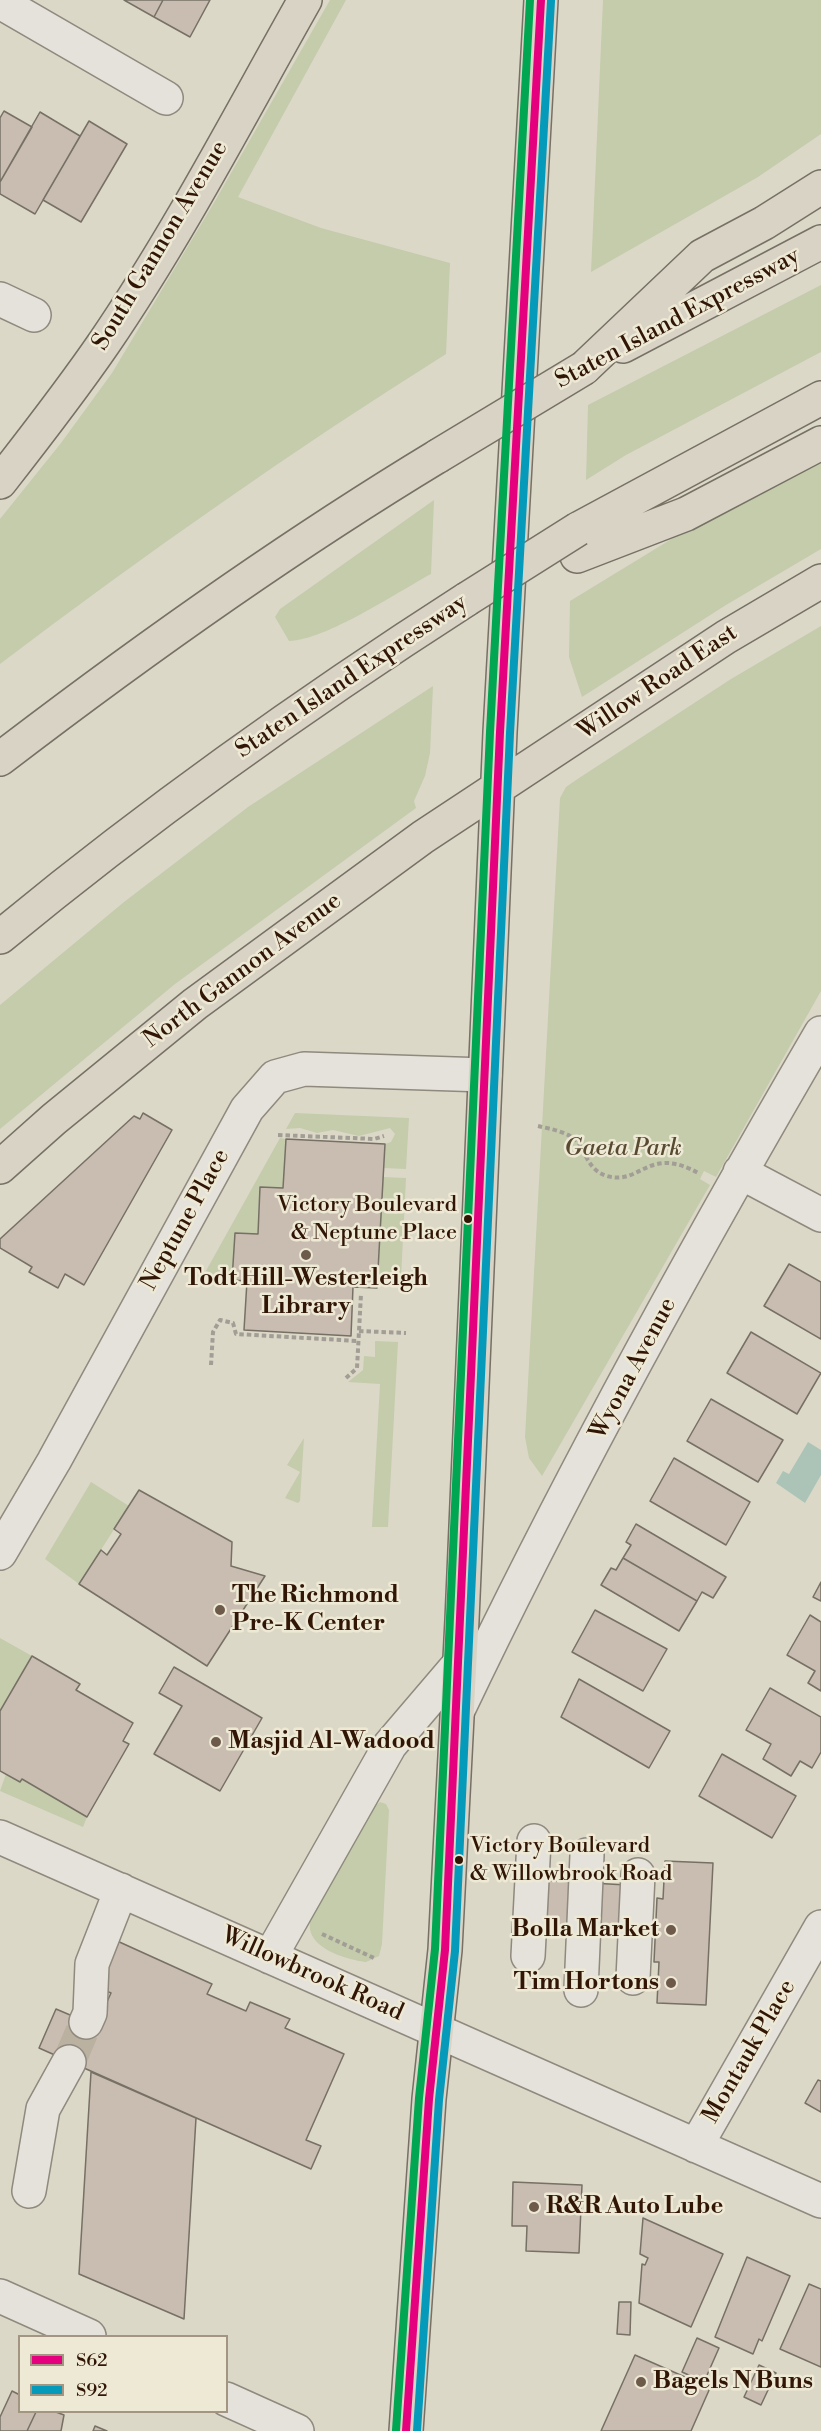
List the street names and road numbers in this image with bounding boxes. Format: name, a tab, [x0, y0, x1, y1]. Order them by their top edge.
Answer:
street label: South Gannon Avenue	[87, 136, 235, 356]
street label: Staten Island Expressway	[551, 242, 805, 396]
street label: Staten Island Expressway	[231, 589, 473, 765]
street label: Willow Road East	[573, 619, 743, 747]
street label: North Gannon Avenue	[138, 887, 348, 1055]
street label: Neptune Place	[135, 1144, 237, 1296]
street label: Wyona Avenue	[585, 1293, 683, 1445]
street label: Willowbrook Road	[216, 1922, 408, 2028]
street label: Montauk Place	[697, 1975, 803, 2129]

